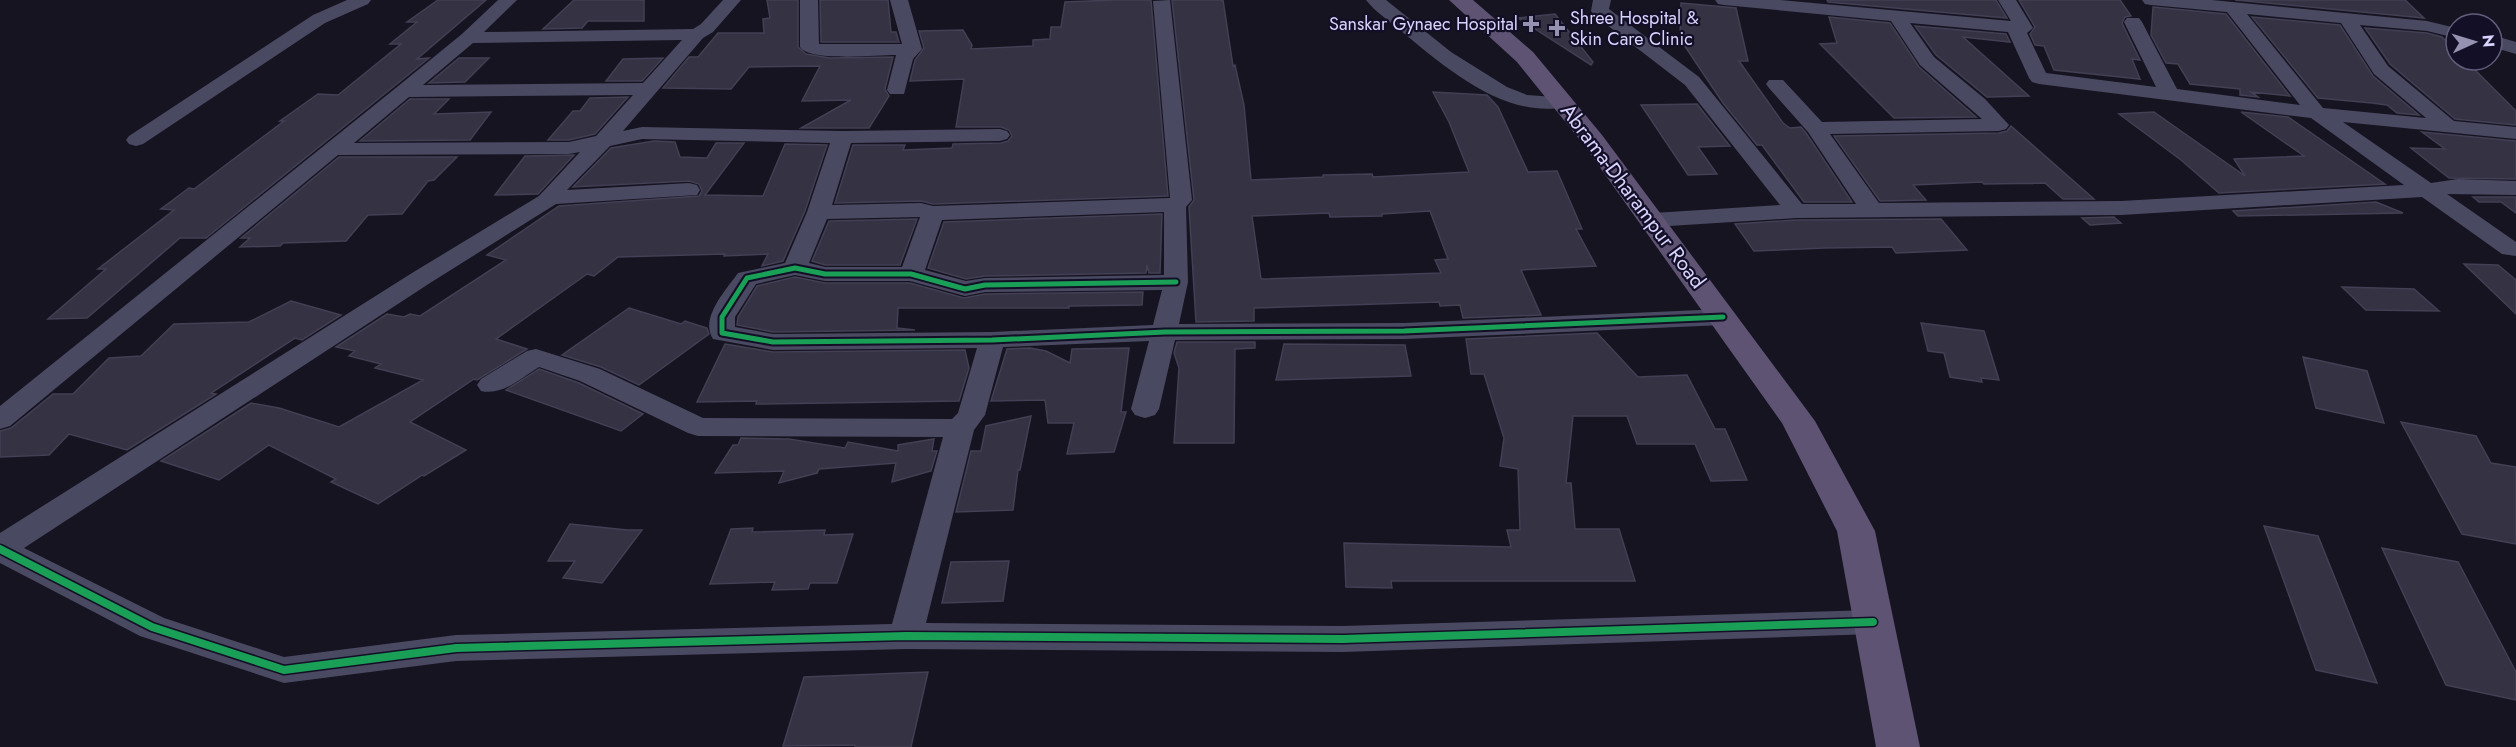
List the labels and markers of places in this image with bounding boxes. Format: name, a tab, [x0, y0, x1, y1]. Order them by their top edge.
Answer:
place label: Shree Hospital & Skin Care Clinic	[1570, 5, 1699, 52]
place label: Sanskar Gynaec Hospital	[1329, 11, 1518, 37]
marker: Sanskar Gynaec Hospital	[1522, 15, 1540, 33]
marker: Shree Hospital & Skin Care Clinic	[1548, 19, 1566, 37]

